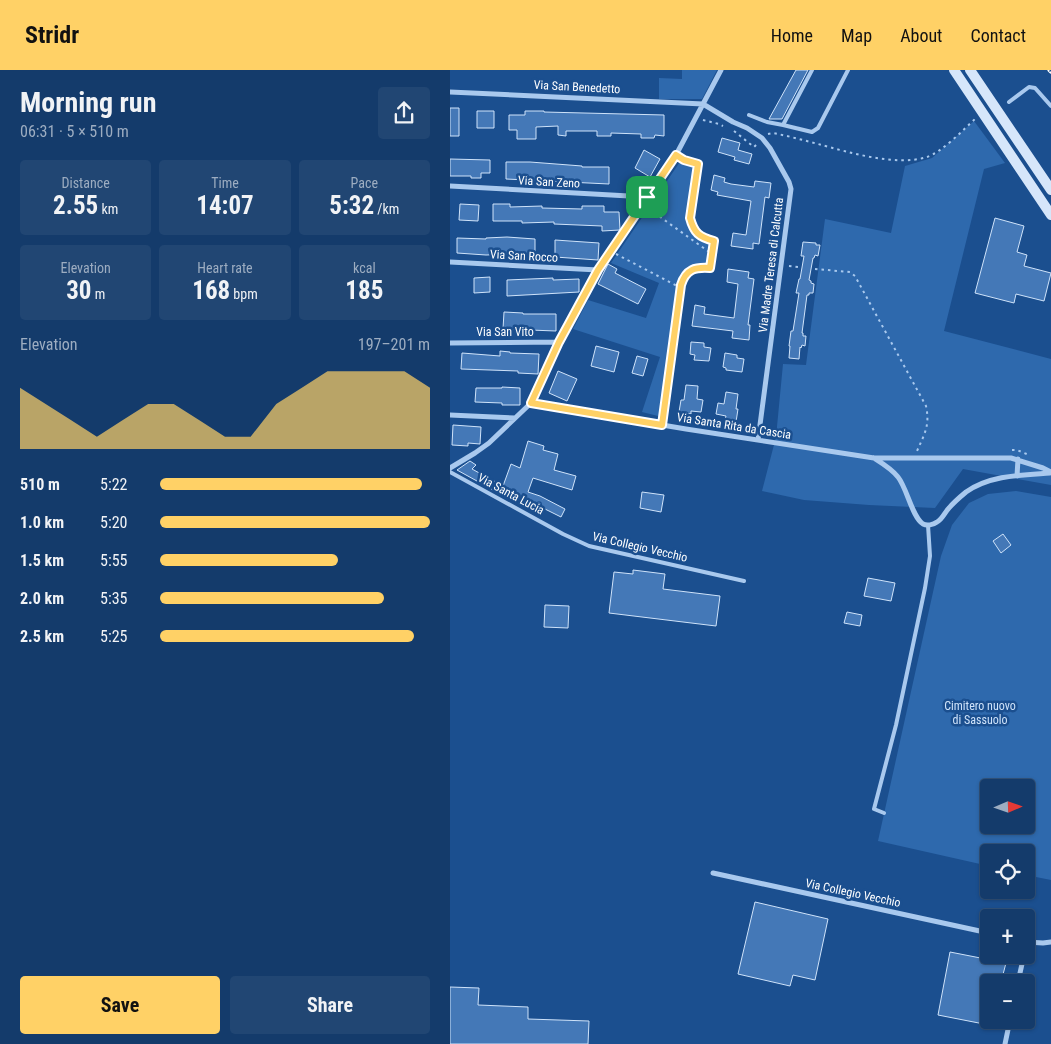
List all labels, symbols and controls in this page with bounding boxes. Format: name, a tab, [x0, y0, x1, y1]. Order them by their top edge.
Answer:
text: Stridr	[25, 21, 79, 49]
text: Home	[771, 25, 813, 46]
text: Map	[841, 25, 872, 46]
text: About	[900, 25, 942, 46]
text: Contact	[970, 25, 1026, 46]
street label: Via San Benedetto	[533, 78, 621, 96]
text: Morning run	[20, 86, 156, 119]
button: share	[378, 87, 430, 139]
text: 06:31 · 5 × 510 m	[20, 122, 129, 141]
street label: Via San Zeno	[518, 173, 580, 191]
text: Distance	[62, 175, 110, 191]
text: Time	[211, 175, 239, 191]
text: Pace	[351, 175, 378, 191]
pin	[626, 176, 668, 218]
icon: arrive	[633, 183, 661, 211]
text: 2.55	[53, 191, 98, 220]
text: 14:07	[196, 191, 254, 220]
text: 5:32	[329, 191, 374, 220]
street label: Via Madre Teresa di Calcutta	[756, 196, 786, 333]
text: km	[98, 201, 118, 217]
text: /km	[374, 201, 399, 217]
street label: Via San Rocco	[490, 247, 558, 265]
text: Elevation	[60, 260, 111, 276]
text: Heart rate	[197, 260, 253, 276]
text: kcal	[353, 260, 376, 276]
text: 30	[66, 276, 91, 305]
text: 168	[192, 276, 230, 305]
text: 185	[345, 276, 383, 305]
text: m	[91, 286, 105, 302]
text: bpm	[230, 286, 258, 302]
street label: Via San Vito	[476, 325, 534, 339]
text: Elevation	[20, 335, 78, 354]
text: 197–201 m	[358, 335, 430, 354]
street label: Via Santa Rita da Cascia	[676, 410, 792, 442]
street label: Via Santa Lucia	[475, 471, 547, 517]
text: 510 m	[20, 475, 60, 494]
text: 5:22	[100, 475, 127, 494]
text: 1.0 km	[20, 513, 64, 532]
text: 5:20	[100, 513, 127, 532]
street label: Via Collegio Vecchio	[591, 529, 689, 565]
text: 1.5 km	[20, 551, 64, 570]
text: 5:55	[100, 551, 127, 570]
text: 2.0 km	[20, 589, 64, 608]
text: 5:35	[100, 589, 127, 608]
text: 2.5 km	[20, 627, 64, 646]
text: 5:25	[100, 627, 127, 646]
park label: Cimitero nuovo di Sassuolo	[944, 699, 1016, 727]
north arrow	[980, 779, 1035, 834]
map controls	[980, 779, 1035, 1029]
button: locate	[980, 844, 1035, 899]
street label: Via Collegio Vecchio	[804, 876, 902, 910]
button: +	[980, 909, 1035, 964]
button: −	[980, 974, 1035, 1029]
button: Save	[20, 976, 220, 1034]
button: Share	[230, 976, 430, 1034]

